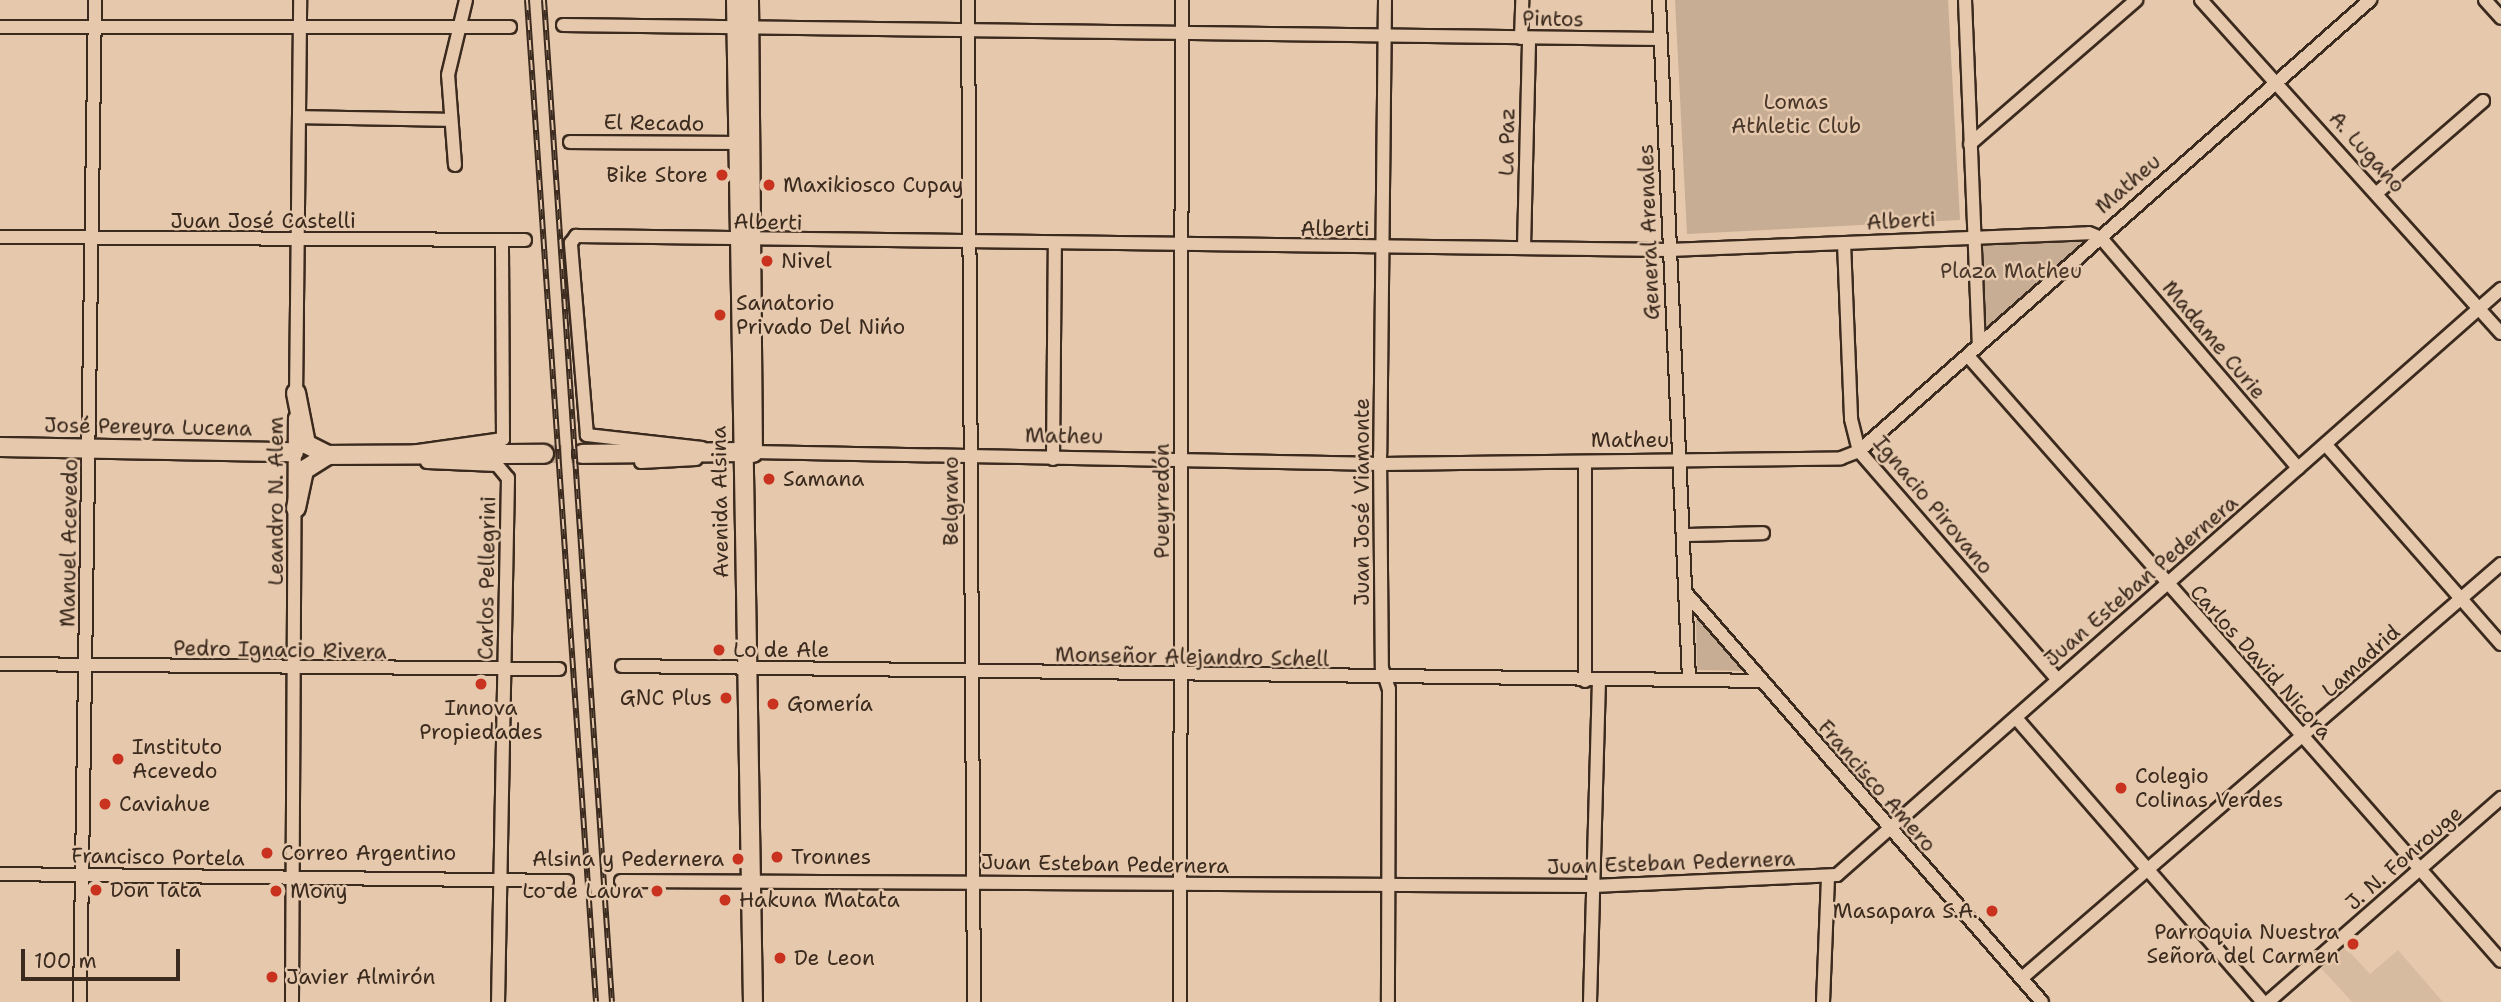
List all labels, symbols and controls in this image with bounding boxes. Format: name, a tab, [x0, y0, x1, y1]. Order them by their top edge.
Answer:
street label: Pintos	[1522, 6, 1584, 32]
park label: Lomas Athletic Club	[1731, 89, 1861, 139]
street label: A. Lugano	[2324, 106, 2410, 198]
street label: La Paz	[1494, 108, 1520, 176]
street label: El Recado	[603, 110, 705, 136]
street label: General Arenales	[1633, 144, 1665, 320]
street label: Matheu	[2090, 149, 2166, 219]
place label: Bike Store	[606, 162, 708, 188]
marker: Bike Store	[714, 167, 730, 183]
place label: Maxikiosco Cupay	[783, 172, 964, 198]
marker: Maxikiosco Cupay	[761, 177, 777, 193]
street label: Alberti	[1866, 207, 1936, 235]
street label: Juan José Castelli	[170, 208, 356, 234]
street label: Alberti	[733, 209, 803, 235]
street label: Alberti	[1300, 216, 1370, 242]
place label: Nivel	[781, 248, 832, 274]
marker: Nivel	[759, 253, 775, 269]
park label: Plaza Matheu	[1940, 258, 2082, 284]
street label: Madame Curie	[2157, 275, 2271, 405]
place label: Sanatorio Privado Del Nińo	[736, 290, 905, 340]
marker: Sanatorio Privado Del Nińo	[710, 305, 730, 325]
street label: Juan José Viamonte	[1349, 398, 1375, 606]
street label: José Pereyra Lucena	[44, 413, 252, 441]
street label: Leandro N. Alem	[263, 416, 289, 586]
street label: Matheu	[1025, 423, 1103, 449]
street label: Avenida Alsina	[706, 426, 734, 578]
street label: Matheu	[1591, 427, 1669, 453]
street label: Ignacio Pirovano	[1868, 431, 1998, 579]
street label: Pueyrredón	[1149, 443, 1175, 559]
street label: Belgrano	[938, 456, 964, 546]
street label: Manuel Acevedo	[55, 459, 83, 627]
place label: Samana	[783, 466, 864, 492]
marker: Samana	[761, 471, 777, 487]
street label: Juan Esteban Pedernera	[2039, 490, 2243, 672]
street label: Carlos Pellegrini	[473, 496, 501, 660]
street label: Carlos David Nicora	[2185, 579, 2337, 745]
street label: Lamadrid	[2317, 619, 2405, 703]
street label: Pedro Ignacio Rivera	[173, 636, 387, 664]
place label: Lo de Ale	[733, 637, 829, 663]
marker: Lo de Ale	[711, 642, 727, 658]
street label: Monseñor Alejandro Schell	[1055, 642, 1329, 672]
marker: Innova Propiedades	[473, 676, 489, 692]
place label: GNC Plus	[620, 685, 712, 711]
marker: GNC Plus	[718, 690, 734, 706]
place label: Gomería	[787, 691, 873, 717]
place label: Innova Propiedades	[419, 695, 543, 745]
marker: Gomería	[765, 696, 781, 712]
street label: Francisco Amero	[1813, 715, 1941, 857]
place label: Instituto Acevedo	[132, 734, 222, 784]
marker: Instituto Acevedo	[110, 751, 126, 767]
place label: Colegio Colinas Verdes	[2135, 763, 2283, 813]
marker: Colegio Colinas Verdes	[2113, 780, 2129, 796]
place label: Caviahue	[119, 791, 210, 817]
marker: Caviahue	[97, 796, 113, 812]
street label: J. N. Fonrouge	[2340, 800, 2468, 916]
place label: Correo Argentino	[281, 840, 456, 866]
street label: Francisco Portela	[71, 843, 245, 871]
place label: Tronnes	[791, 844, 871, 870]
marker: Correo Argentino	[259, 845, 275, 861]
place label: Alsina y Pedernera	[532, 846, 724, 872]
street label: Juan Esteban Pedernera	[1546, 846, 1796, 880]
marker: Tronnes	[769, 849, 785, 865]
street label: Juan Esteban Pedernera	[981, 849, 1229, 879]
marker: Alsina y Pedernera	[730, 851, 746, 867]
place label: Don Tata	[110, 877, 201, 903]
place label: Mony	[290, 878, 347, 904]
place label: Lo de Laura	[522, 878, 643, 904]
marker: Don Tata	[88, 882, 104, 898]
marker: Mony	[268, 883, 284, 899]
marker: Lo de Laura	[649, 883, 665, 899]
place label: Hakuna Matata	[739, 887, 900, 913]
marker: Hakuna Matata	[717, 892, 733, 908]
place label: Masapara S.A.	[1833, 898, 1978, 924]
marker: Masapara S.A.	[1984, 903, 2000, 919]
place label: Parroquia Nuestra Señora del Carmen	[2146, 919, 2339, 969]
scale bar	[24, 936, 184, 980]
marker: Parroquia Nuestra Señora del Carmen	[2345, 936, 2361, 952]
place label: De Leon	[794, 945, 875, 971]
text: 100 m	[34, 947, 97, 975]
marker: De Leon	[772, 950, 788, 966]
place label: Javier Almirón	[286, 964, 435, 990]
marker: Javier Almirón	[264, 969, 280, 985]

